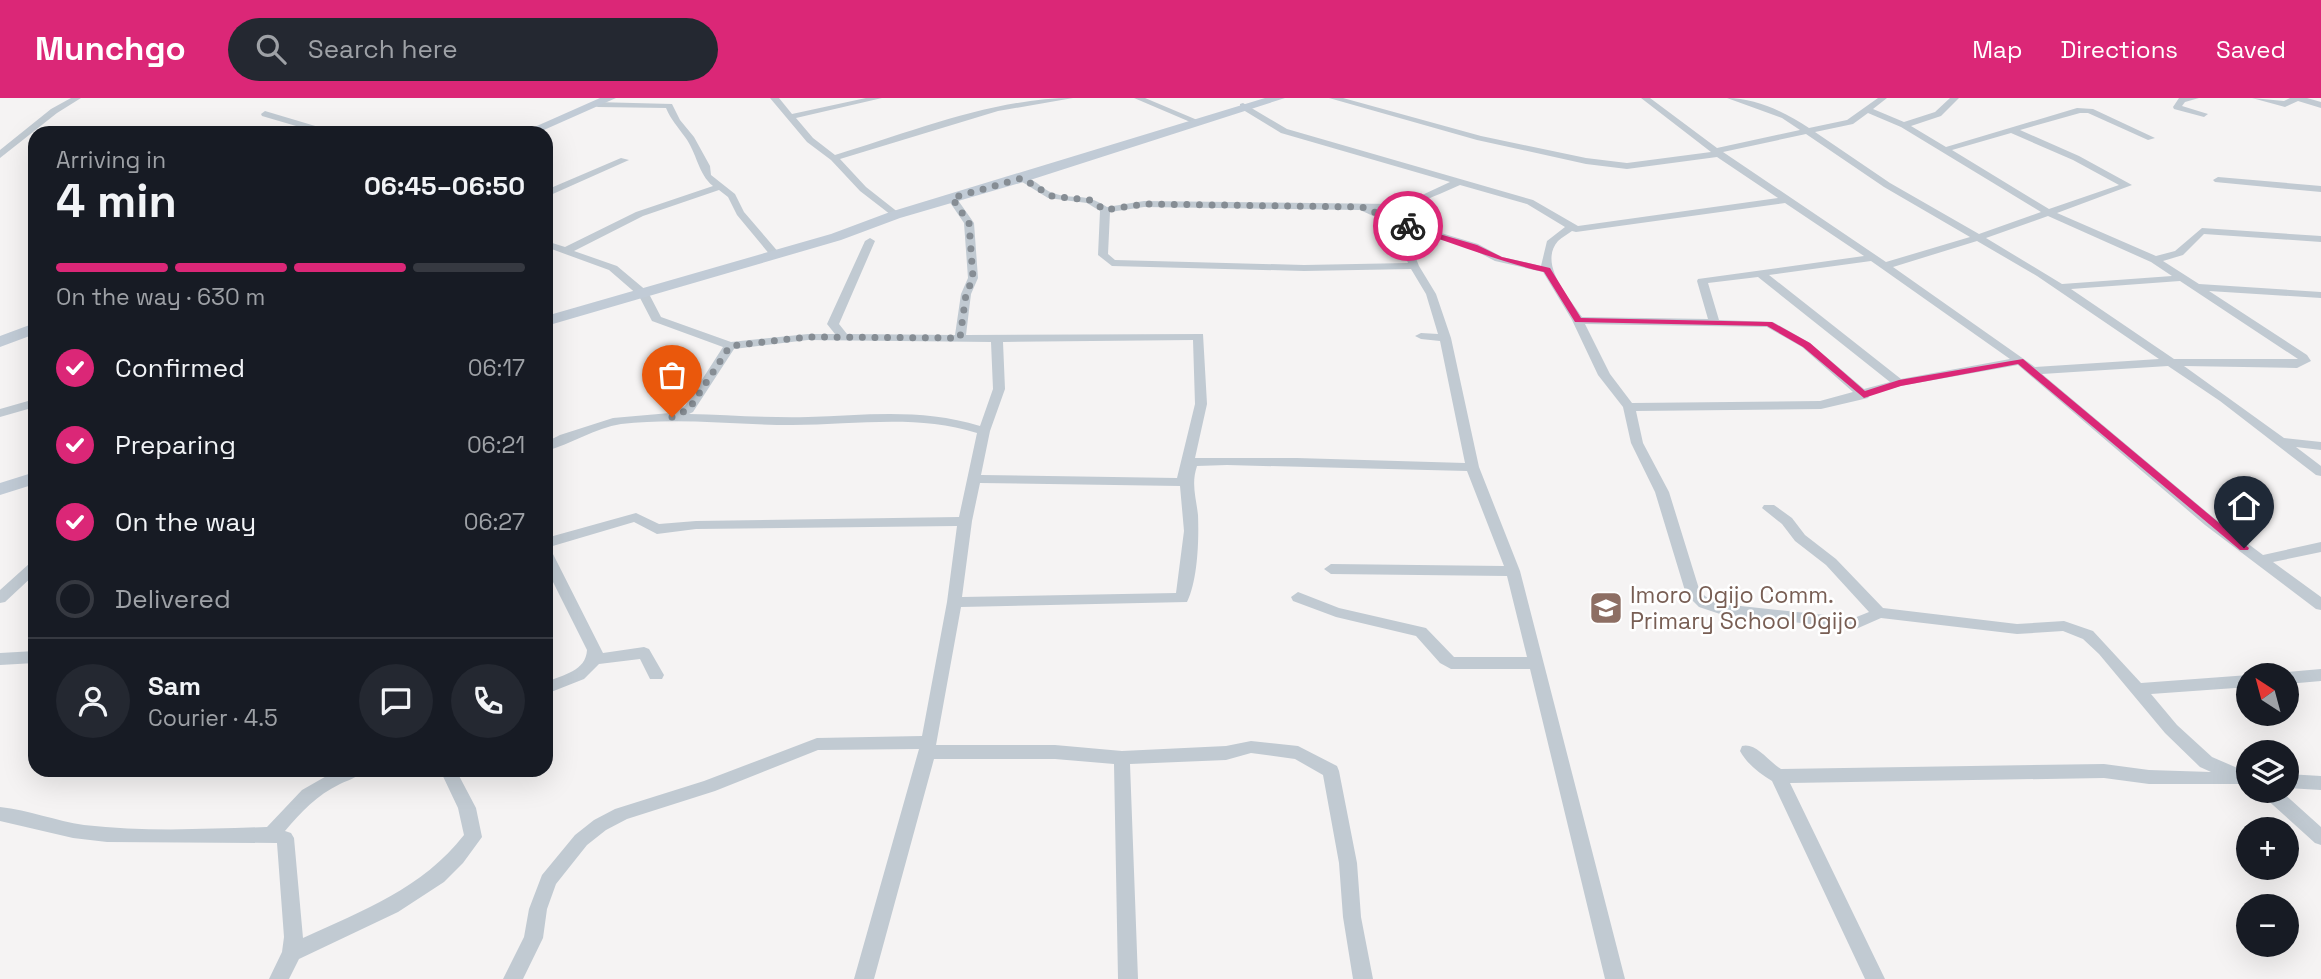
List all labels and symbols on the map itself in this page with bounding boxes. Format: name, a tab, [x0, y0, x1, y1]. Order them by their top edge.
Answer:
courier	[1373, 191, 1443, 261]
pin	[642, 345, 702, 417]
pin	[2214, 476, 2274, 548]
place label: Imoro Ogijo Comm. Primary School Ogijo	[1630, 580, 1857, 636]
school or university icon: Imoro Ogijo Comm. Primary School Ogijo	[1587, 589, 1625, 627]
north arrow	[2236, 663, 2300, 726]

